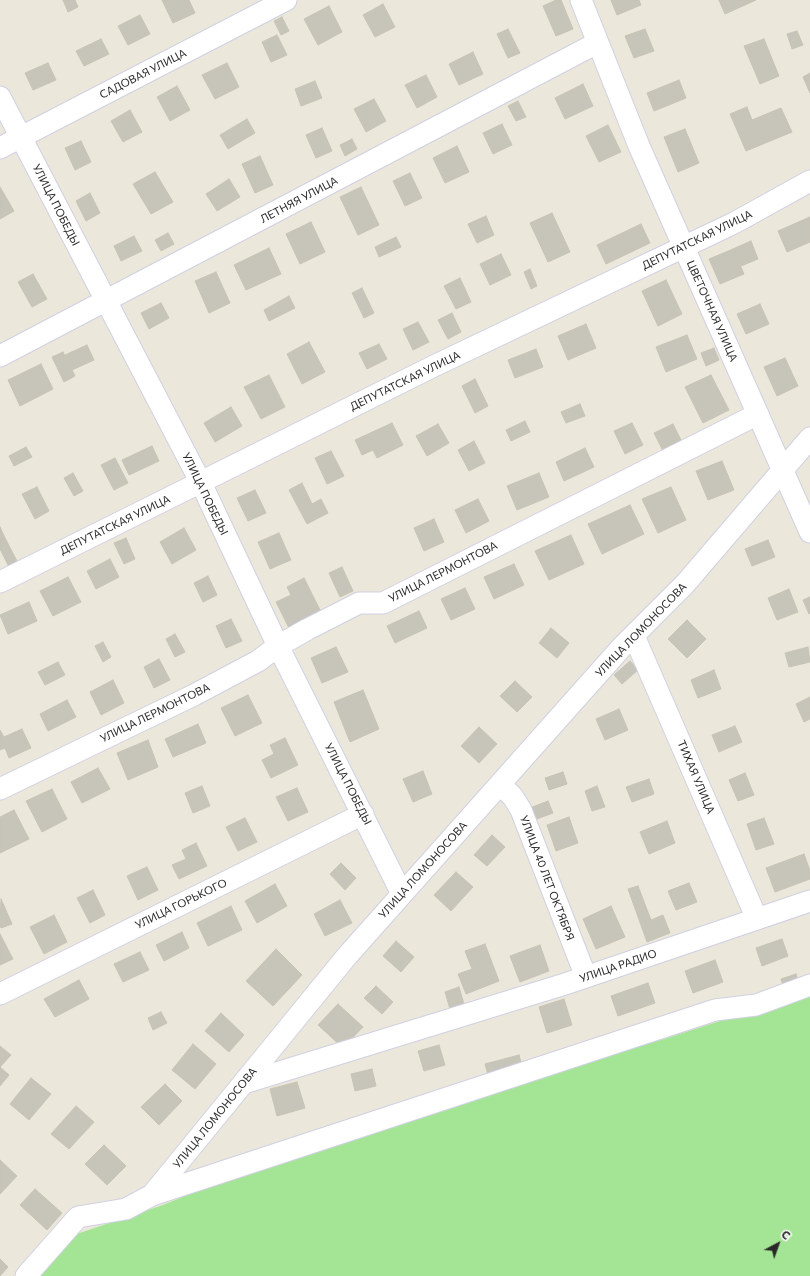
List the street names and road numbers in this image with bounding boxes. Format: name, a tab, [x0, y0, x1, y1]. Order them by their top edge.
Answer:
street label: САДОВАЯ УЛИЦА	[97, 46, 189, 102]
street label: УЛИЦА ПОБЕДЫ	[30, 162, 82, 248]
street label: ЛЕТНЯЯ УЛИЦА	[258, 174, 340, 226]
street label: ДЕПУТАТСКАЯ УЛИЦА	[640, 208, 754, 272]
street label: ЦВЕТОЧНАЯ УЛИЦА	[684, 258, 740, 364]
street label: ДЕПУТАТСКАЯ УЛИЦА	[348, 349, 462, 413]
street label: УЛИЦА ПОБЕДЫ	[179, 451, 231, 537]
street label: ДЕПУТАТСКАЯ УЛИЦА	[58, 493, 172, 557]
street label: УЛИЦА ЛЕРМОНТОВА	[386, 539, 500, 605]
street label: УЛИЦА ЛОМОНОСОВА	[593, 580, 689, 680]
street label: УЛИЦА ЛЕРМОНТОВА	[98, 681, 212, 745]
street label: ТИХАЯ УЛИЦА	[675, 738, 717, 816]
street label: УЛИЦА ПОБЕДЫ	[322, 741, 374, 827]
street label: УЛИЦА 40 ЛЕТ ОКТЯБРЯ	[517, 814, 577, 942]
street label: УЛИЦА ЛОМОНОСОВА	[376, 819, 470, 921]
street label: УЛИЦА ГОРЬКОГО	[133, 876, 229, 932]
street label: УЛИЦА РАДИО	[578, 947, 658, 985]
street label: УЛИЦА ЛОМОНОСОВА	[170, 1065, 260, 1171]

